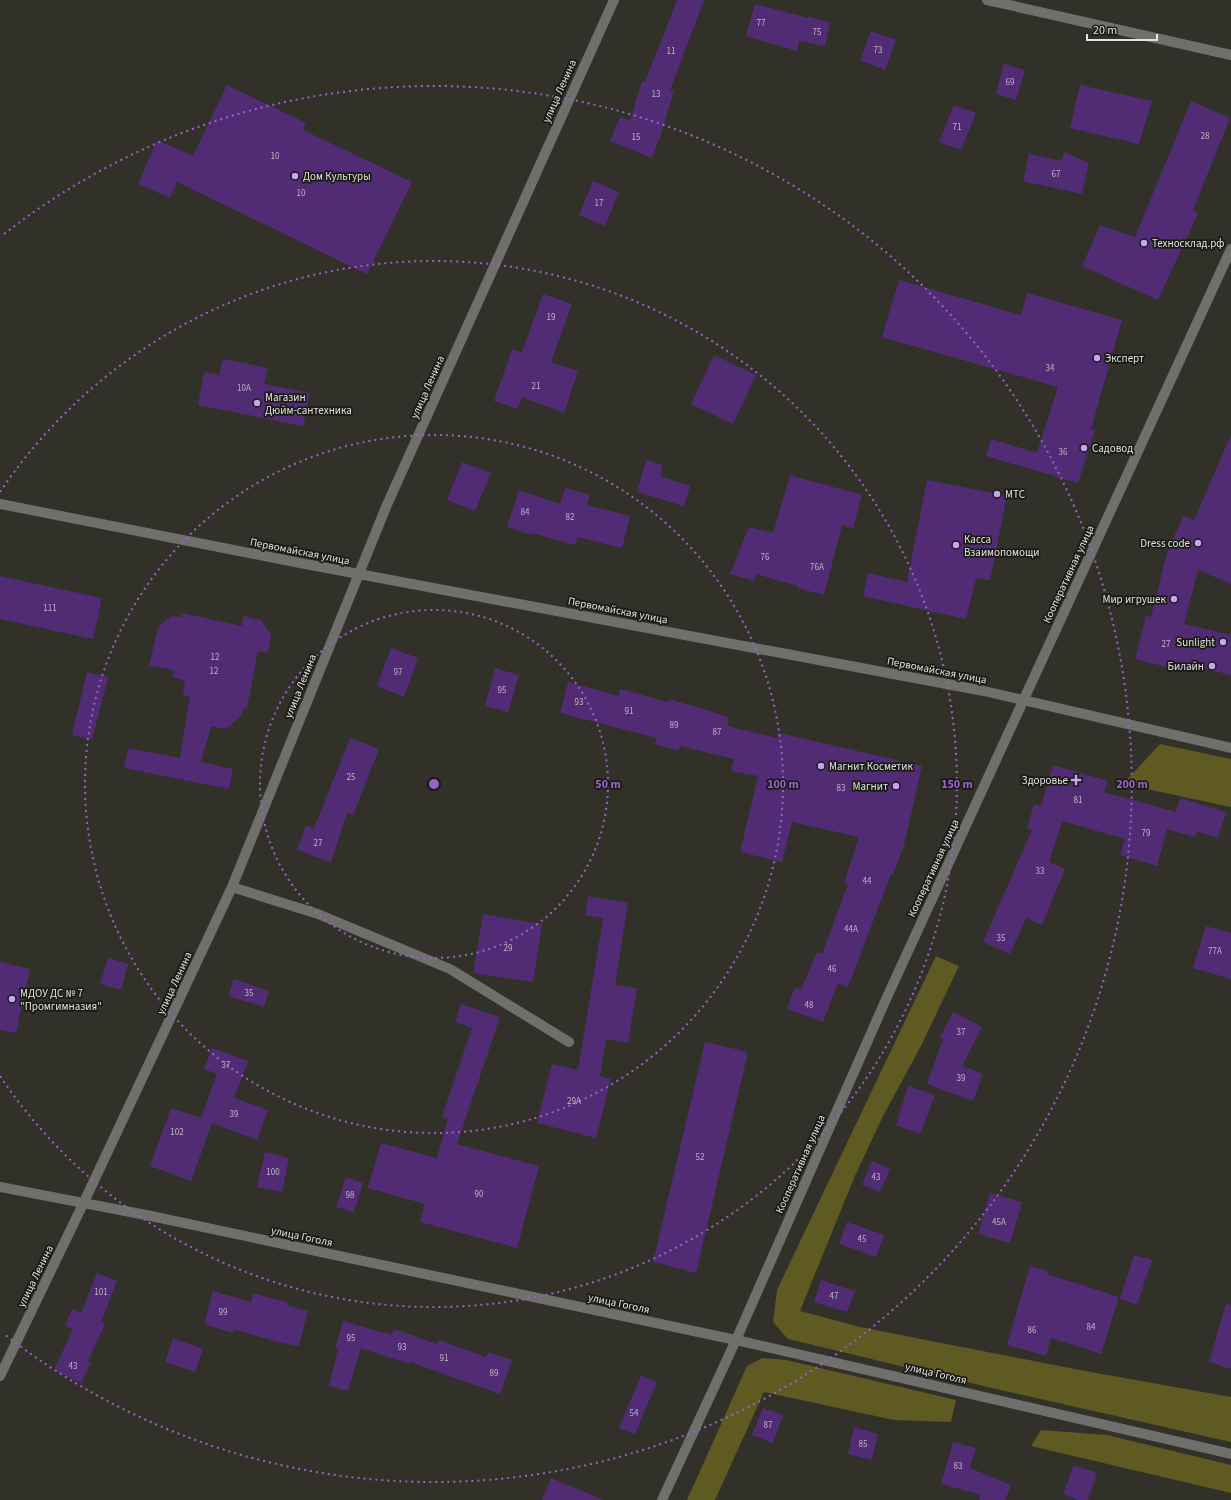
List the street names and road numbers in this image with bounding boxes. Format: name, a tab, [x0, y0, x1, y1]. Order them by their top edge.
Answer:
street label: улица Ленина	[539, 57, 580, 125]
street label: улица Ленина	[407, 353, 448, 421]
street label: Кооперативная улица	[1039, 523, 1098, 626]
street label: Первомайская улица	[249, 534, 351, 569]
street label: Первомайская улица	[567, 593, 669, 628]
street label: улица Ленина	[281, 652, 320, 720]
street label: Первомайская улица	[886, 653, 988, 688]
street label: Кооперативная улица	[904, 817, 963, 920]
street label: улица Ленина	[153, 949, 196, 1017]
street label: Кооперативная улица	[772, 1113, 829, 1216]
street label: улица Гоголя	[270, 1223, 334, 1250]
street label: улица Ленина	[14, 1243, 57, 1310]
street label: улица Гоголя	[587, 1290, 651, 1317]
street label: улица Гоголя	[904, 1359, 968, 1388]

